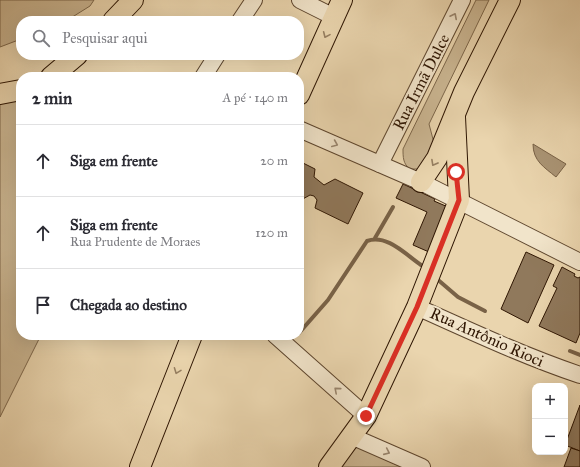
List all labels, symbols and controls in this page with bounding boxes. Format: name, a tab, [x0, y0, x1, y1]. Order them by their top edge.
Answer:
one-way arrow	[449, 13, 457, 21]
search box	[16, 16, 304, 60]
icon: search	[30, 27, 52, 49]
text: Pesquisar aqui	[62, 29, 148, 47]
one-way arrow	[323, 31, 331, 39]
street label: Rua Irmã Dulce	[389, 31, 453, 133]
text: 2 min	[32, 88, 72, 109]
text: A pé · 140 m	[222, 90, 288, 106]
one-way arrow	[330, 139, 338, 147]
icon: ahead	[32, 150, 54, 172]
text: Siga em frente	[70, 152, 158, 170]
text: 20 m	[260, 153, 288, 169]
one-way arrow	[431, 159, 438, 166]
route start	[447, 163, 465, 181]
text: Siga em frente	[70, 216, 158, 234]
icon: ahead	[32, 222, 54, 244]
text: 120 m	[255, 225, 288, 241]
text: Rua Prudente de Moraes	[70, 234, 200, 250]
icon: arrive	[32, 294, 54, 316]
text: Chegada ao destino	[70, 296, 187, 314]
street label: Rua Antônio Rioci	[427, 303, 547, 371]
one-way arrow	[174, 368, 182, 375]
map controls	[532, 383, 568, 455]
button: +	[532, 383, 568, 419]
one-way arrow	[334, 387, 342, 395]
route end	[357, 407, 375, 425]
button: −	[532, 419, 568, 455]
one-way arrow	[383, 447, 390, 455]

